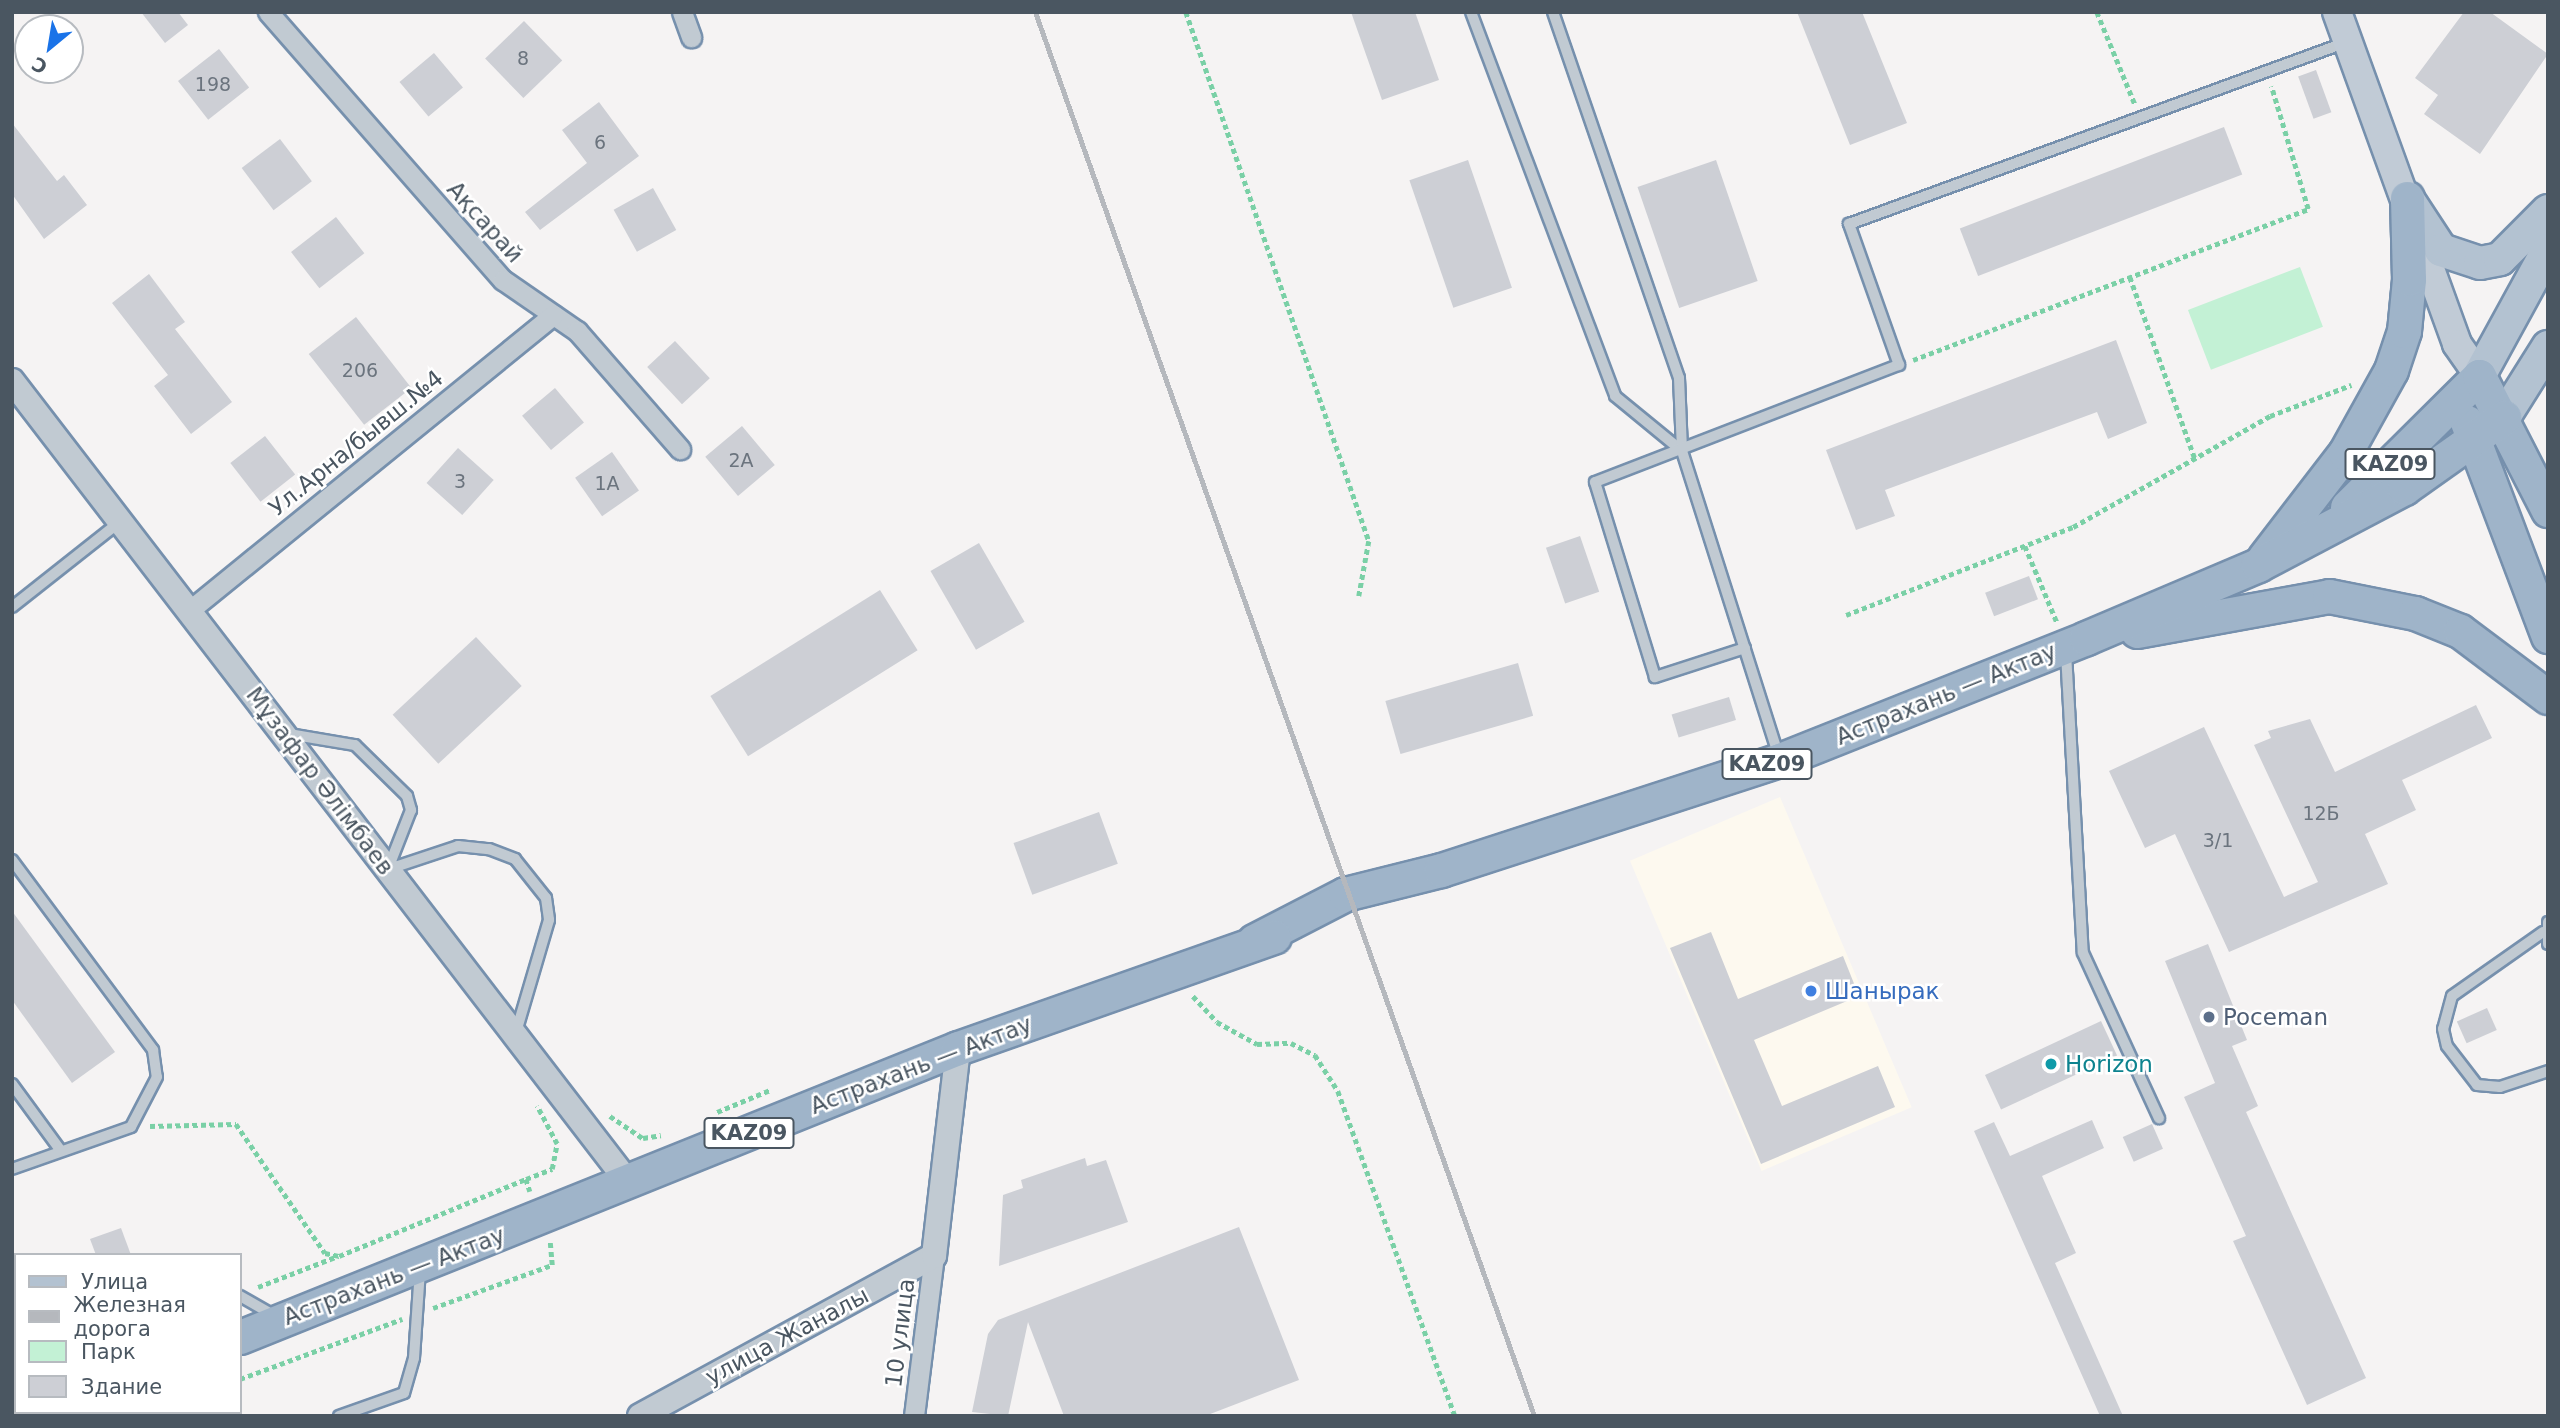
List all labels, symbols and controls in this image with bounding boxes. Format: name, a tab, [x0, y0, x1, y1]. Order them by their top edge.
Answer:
north arrow	[14, 14, 84, 84]
house number: 8	[517, 48, 529, 70]
text: С	[28, 52, 51, 78]
house number: 198	[195, 74, 231, 96]
house number: 6	[594, 132, 606, 154]
street label: Ақсарай	[441, 176, 529, 268]
house number: 206	[342, 360, 378, 382]
street label: Ул.Арна/бывш.№4	[263, 364, 449, 522]
road number: KAZ09	[2344, 447, 2436, 482]
house number: 2А	[728, 450, 754, 472]
house number: 3	[454, 471, 466, 493]
house number: 1А	[594, 473, 620, 495]
street label: Астрахань — Актау	[1832, 637, 2060, 751]
street label: Мұзафар Әлімбаев	[240, 682, 400, 880]
road number: KAZ09	[1722, 746, 1812, 782]
house number: 12Б	[2302, 803, 2340, 825]
house number: 3/1	[2203, 830, 2233, 852]
place label: Шанырак	[1825, 977, 1939, 1005]
marker: Шанырак	[1803, 983, 1819, 999]
place label: Poceman	[2223, 1003, 2328, 1031]
marker: Poceman	[2201, 1009, 2217, 1025]
street label: Астрахань — Актау	[806, 1010, 1036, 1120]
place label: Horizon	[2065, 1050, 2153, 1078]
marker: Horizon	[2043, 1056, 2059, 1072]
road number: KAZ09	[704, 1116, 794, 1150]
street label: Астрахань — Актау	[279, 1221, 509, 1331]
legend	[14, 1253, 242, 1414]
text: Улица	[81, 1270, 148, 1294]
street label: 10 улица	[880, 1277, 920, 1389]
street label: улица Жаналы	[701, 1281, 873, 1391]
text: Железная дорога	[74, 1293, 186, 1341]
text: Парк	[81, 1340, 136, 1364]
text: Здание	[81, 1375, 162, 1399]

